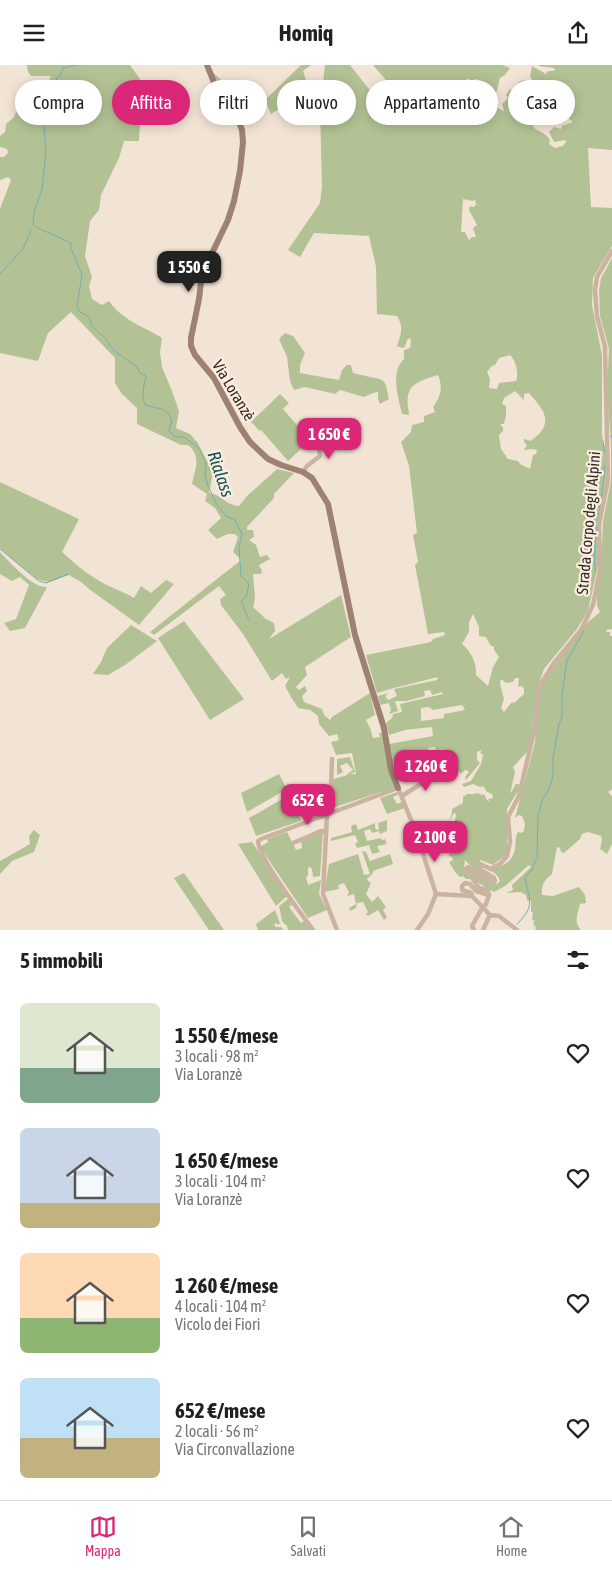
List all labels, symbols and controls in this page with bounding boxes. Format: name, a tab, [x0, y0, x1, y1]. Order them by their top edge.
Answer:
icon: menu	[20, 19, 48, 47]
icon: share	[564, 19, 592, 47]
text: Homiq	[279, 20, 333, 46]
chip: Compra	[15, 80, 102, 125]
chip: Affitta	[112, 80, 190, 125]
chip: Filtri	[200, 80, 267, 125]
chip: Nuovo	[277, 80, 356, 125]
chip: Appartamento	[366, 80, 498, 125]
chip: Casa	[508, 80, 575, 125]
pin: 1 550 €	[143, 251, 235, 293]
text: 1 550 €	[168, 258, 210, 276]
street label: Via Loranzè	[209, 357, 259, 423]
pin: 1 650 €	[283, 417, 375, 460]
text: 1 650 €	[308, 425, 350, 443]
water label: Rialass	[203, 448, 239, 500]
street label: Strada Corpo degli Alpini	[573, 451, 604, 595]
pin: 1 260 €	[380, 749, 472, 792]
text: 1 260 €	[405, 757, 447, 775]
pin: 652 €	[273, 783, 343, 826]
text: 652 €	[292, 791, 324, 809]
pin: 2 100 €	[389, 821, 481, 863]
text: 2 100 €	[414, 828, 456, 846]
icon: filters	[564, 946, 592, 974]
text: 5 immobili	[20, 948, 103, 972]
icon: home	[60, 1023, 120, 1083]
text: 1 550 €/mese	[175, 1023, 278, 1047]
icon: heart	[564, 1039, 592, 1067]
text: 3 locali · 98 m²	[175, 1047, 259, 1065]
text: Via Loranzè	[175, 1065, 242, 1083]
icon: home	[60, 1148, 120, 1208]
text: 1 650 €/mese	[175, 1148, 278, 1172]
icon: heart	[564, 1164, 592, 1192]
text: 3 locali · 104 m²	[175, 1172, 266, 1190]
text: Via Loranzè	[175, 1190, 242, 1208]
icon: home	[60, 1273, 120, 1333]
text: 1 260 €/mese	[175, 1273, 278, 1297]
icon: heart	[564, 1289, 592, 1317]
text: 4 locali · 104 m²	[175, 1297, 266, 1315]
text: Vicolo dei Fiori	[175, 1315, 261, 1333]
icon: home	[60, 1398, 120, 1458]
text: 652 €/mese	[175, 1398, 266, 1422]
icon: heart	[564, 1414, 592, 1442]
text: 2 locali · 56 m²	[175, 1422, 259, 1440]
text: Via Circonvallazione	[175, 1440, 295, 1458]
tab: Mappa	[85, 1513, 121, 1559]
tab: Salvati	[291, 1513, 326, 1559]
tab: Home	[496, 1513, 527, 1559]

